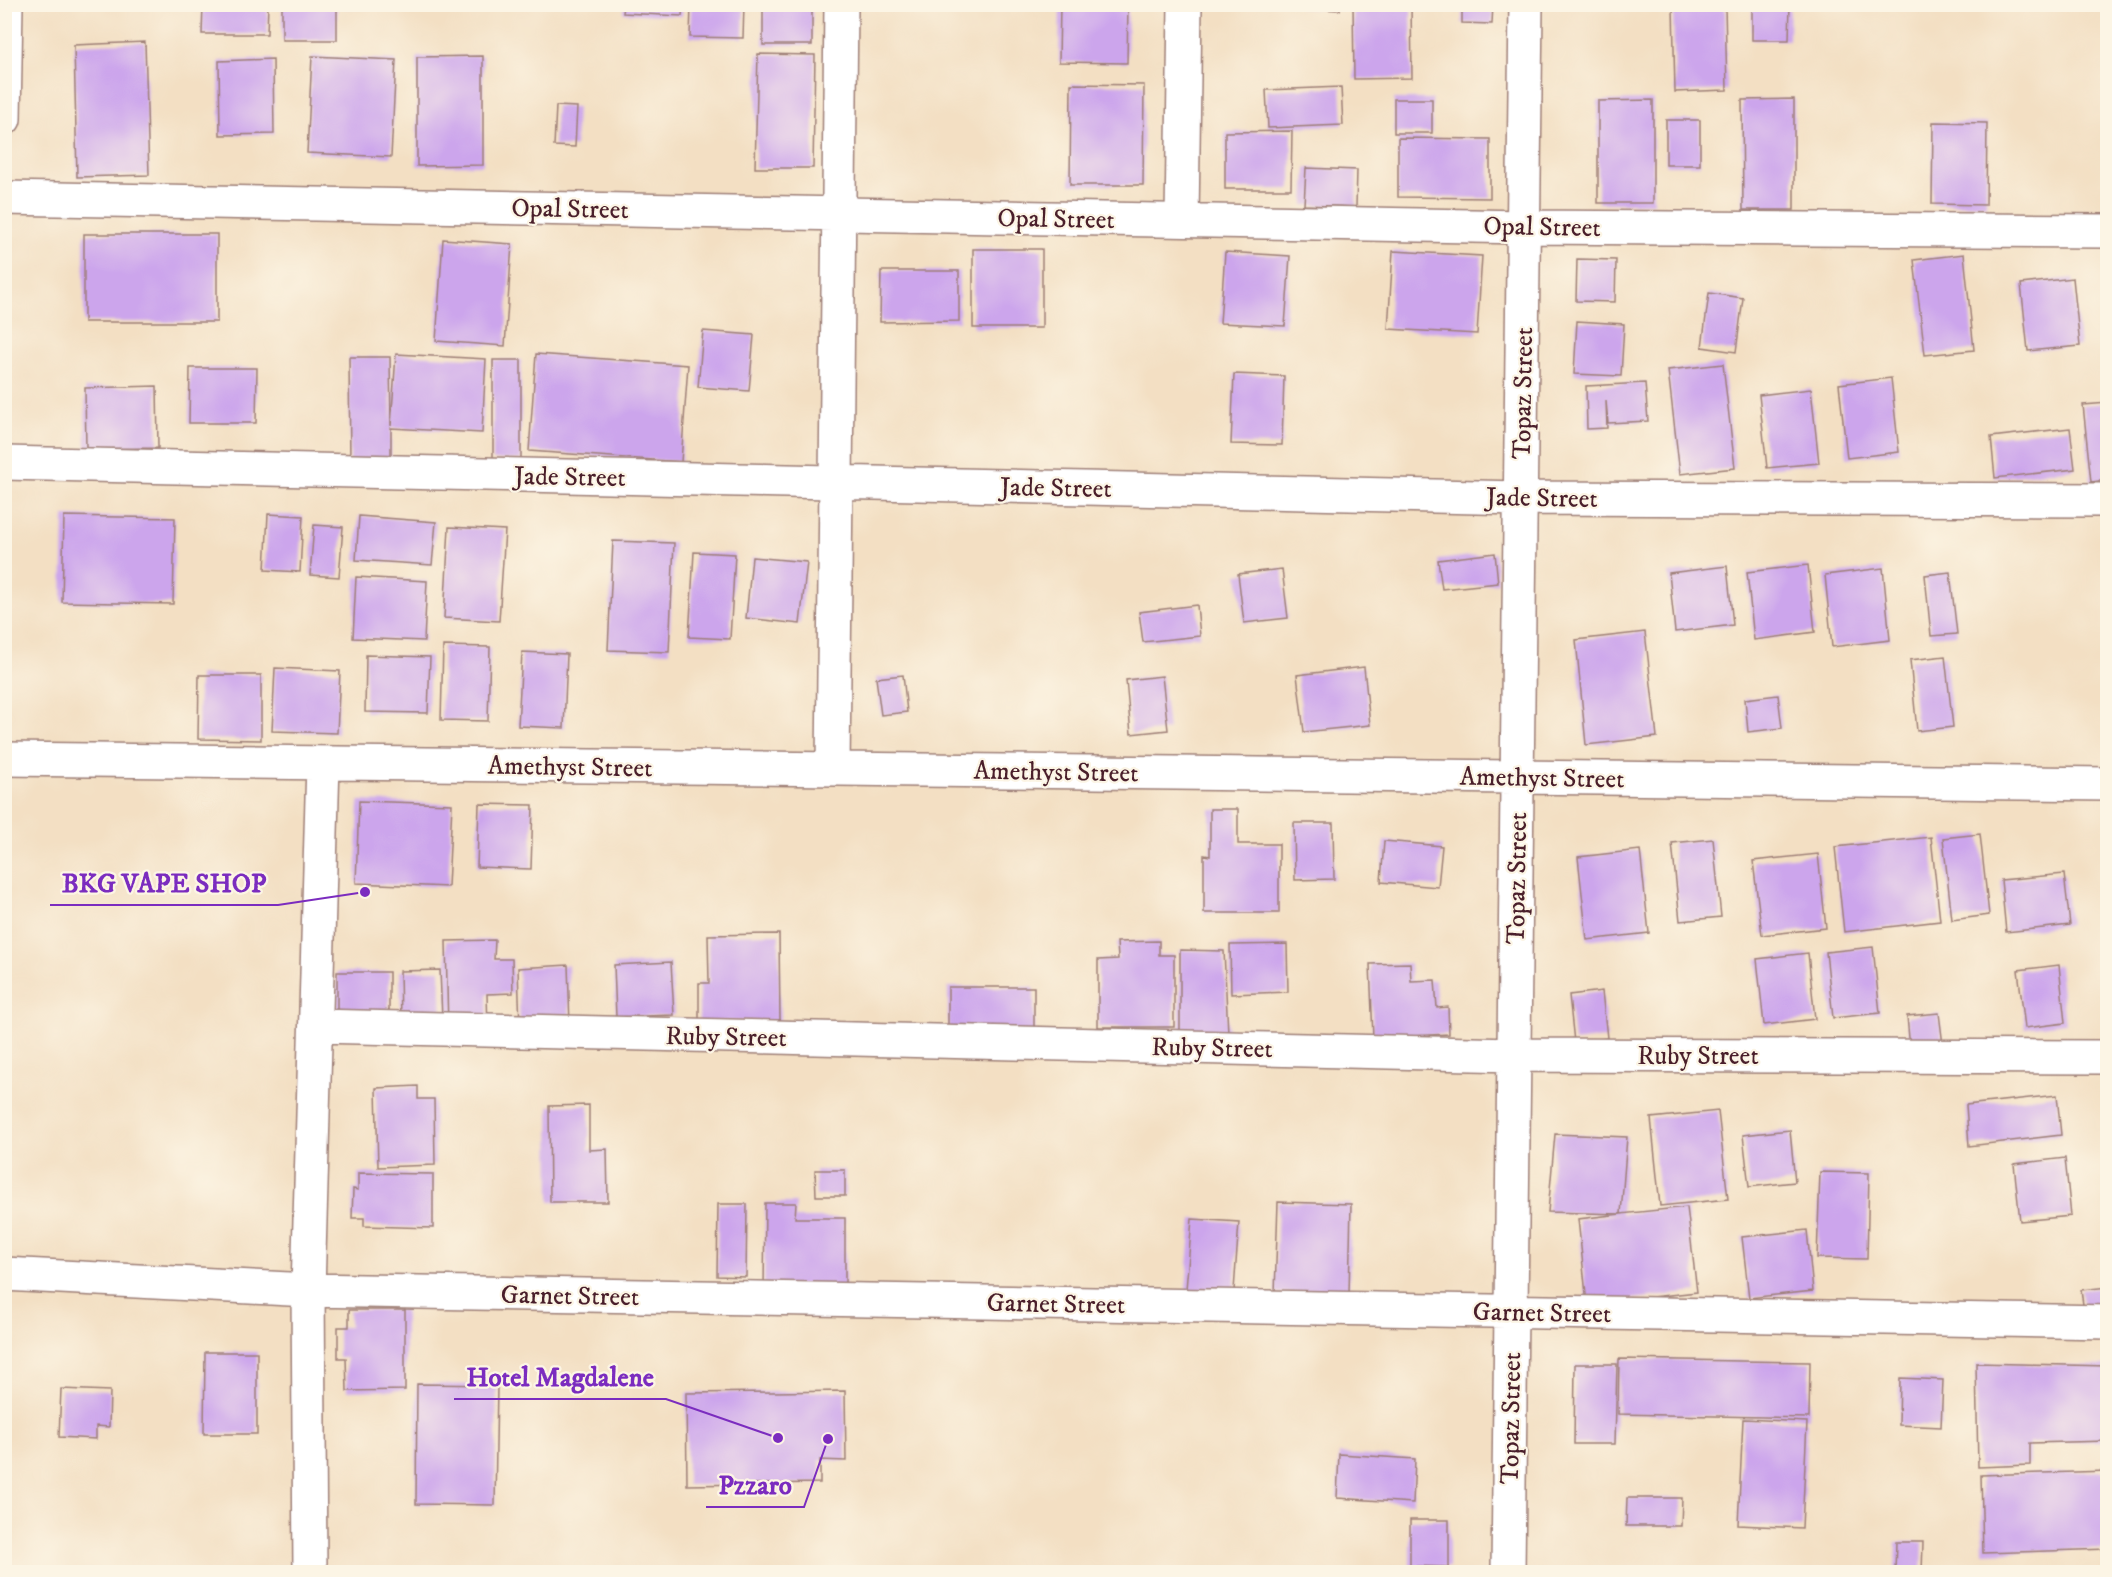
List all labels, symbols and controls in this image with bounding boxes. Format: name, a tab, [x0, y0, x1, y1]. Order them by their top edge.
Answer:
street label: Opal Street	[511, 192, 629, 227]
street label: Opal Street	[997, 202, 1115, 237]
street label: Opal Street	[1483, 210, 1601, 245]
street label: Topaz Street	[1506, 327, 1541, 459]
street label: Jade Street	[512, 460, 626, 495]
street label: Jade Street	[998, 471, 1112, 506]
street label: Jade Street	[1484, 481, 1598, 516]
street label: Amethyst Street	[487, 750, 653, 785]
street label: Amethyst Street	[973, 755, 1139, 790]
street label: Amethyst Street	[1459, 761, 1625, 796]
street label: Topaz Street	[1500, 812, 1535, 944]
callout: BKG VAPE SHOP	[50, 860, 278, 905]
text: BKG VAPE SHOP	[62, 867, 267, 901]
street label: Ruby Street	[665, 1020, 787, 1055]
street label: Ruby Street	[1151, 1031, 1273, 1066]
street label: Ruby Street	[1637, 1040, 1759, 1073]
street label: Garnet Street	[500, 1279, 640, 1314]
street label: Garnet Street	[986, 1287, 1126, 1322]
street label: Garnet Street	[1472, 1296, 1612, 1331]
street label: Topaz Street	[1494, 1352, 1529, 1484]
callout: Hotel Magdalene	[454, 1354, 666, 1399]
text: Hotel Magdalene	[466, 1361, 654, 1395]
callout: Pzzaro	[706, 1462, 804, 1507]
text: Pzzaro	[718, 1469, 792, 1503]

